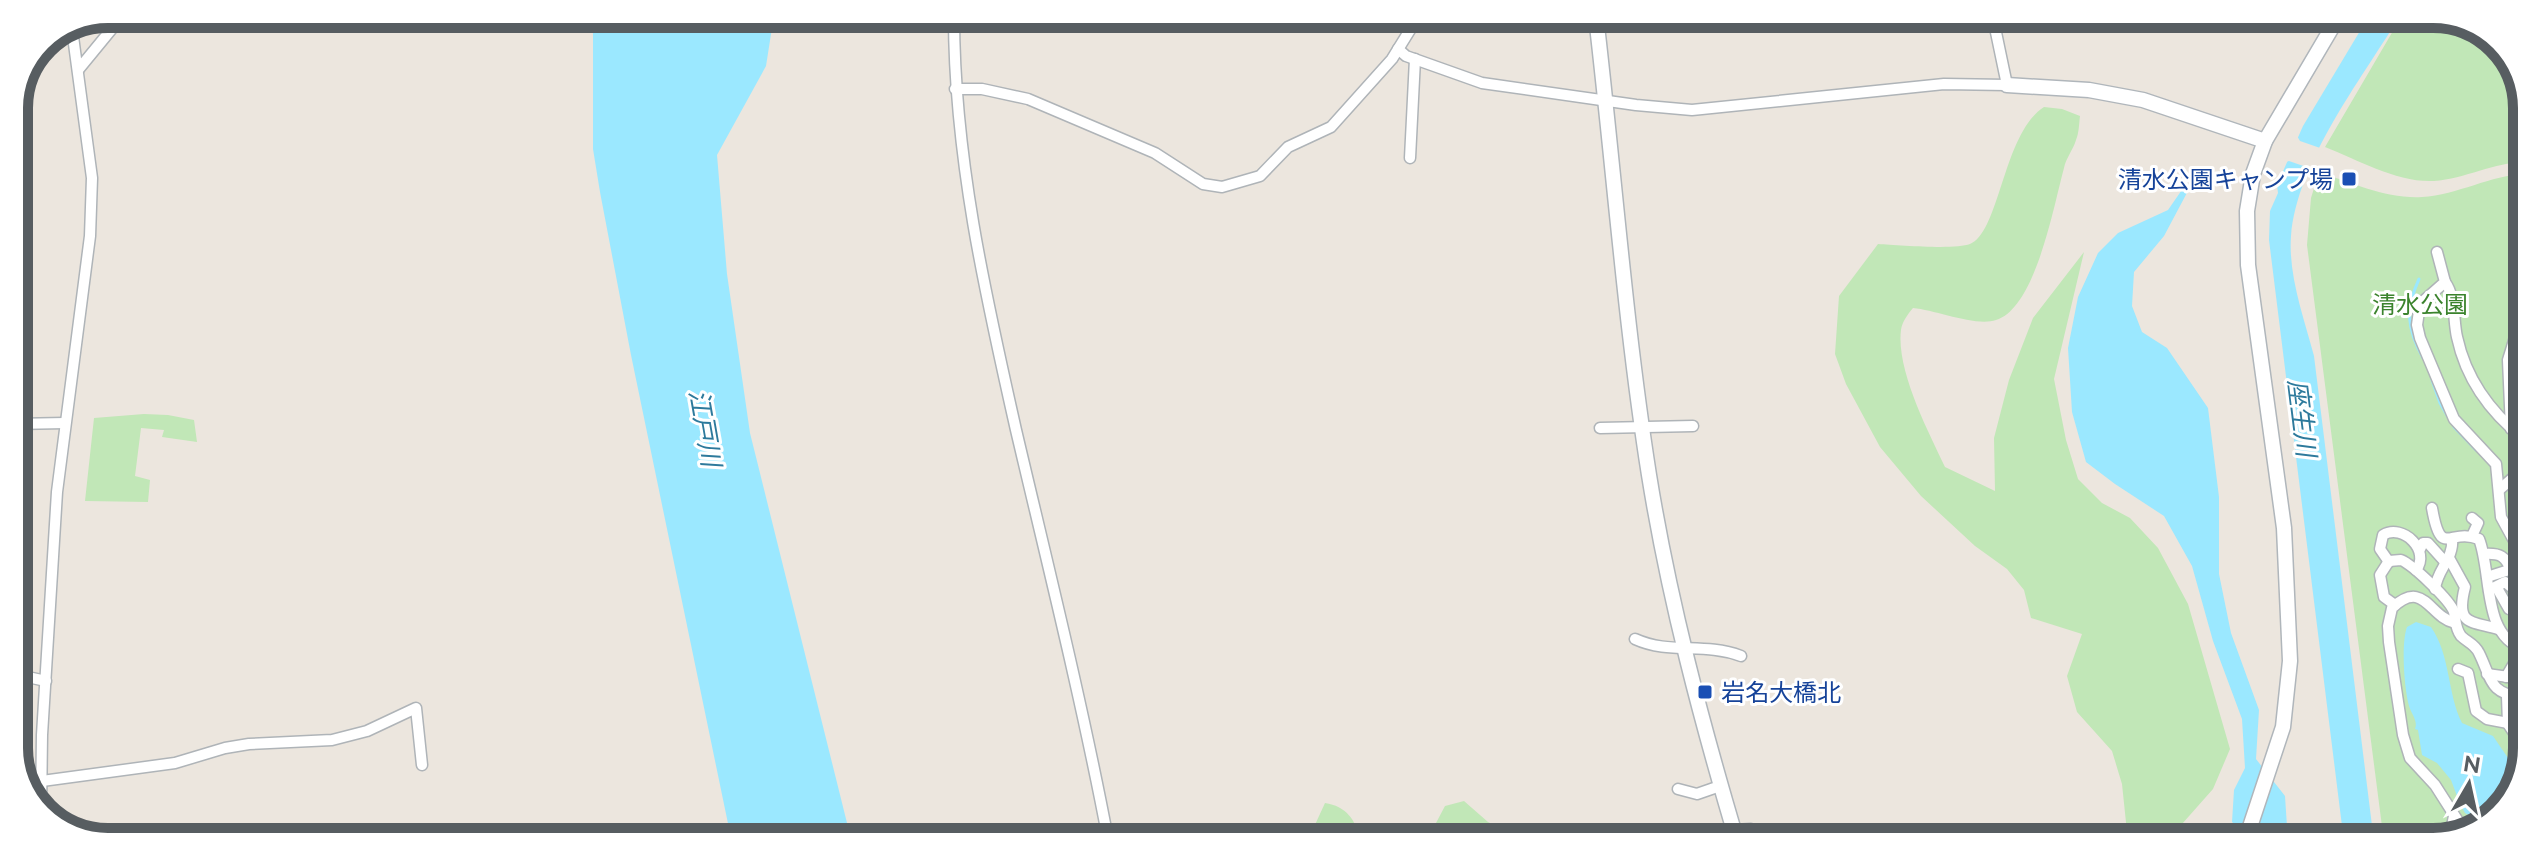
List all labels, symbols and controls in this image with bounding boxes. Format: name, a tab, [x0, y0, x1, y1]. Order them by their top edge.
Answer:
place label: 清水公園キャンプ場	[2118, 165, 2333, 194]
marker: 清水公園キャンプ場	[2340, 170, 2358, 188]
park label: 清水公園	[2372, 290, 2468, 319]
water label: 座生川	[2282, 377, 2322, 462]
water label: 江戸川	[683, 387, 727, 472]
place label: 岩名大橋北	[1721, 678, 1841, 707]
marker: 岩名大橋北	[1696, 683, 1714, 701]
north arrow	[2429, 744, 2509, 824]
text: N	[2462, 750, 2482, 778]

